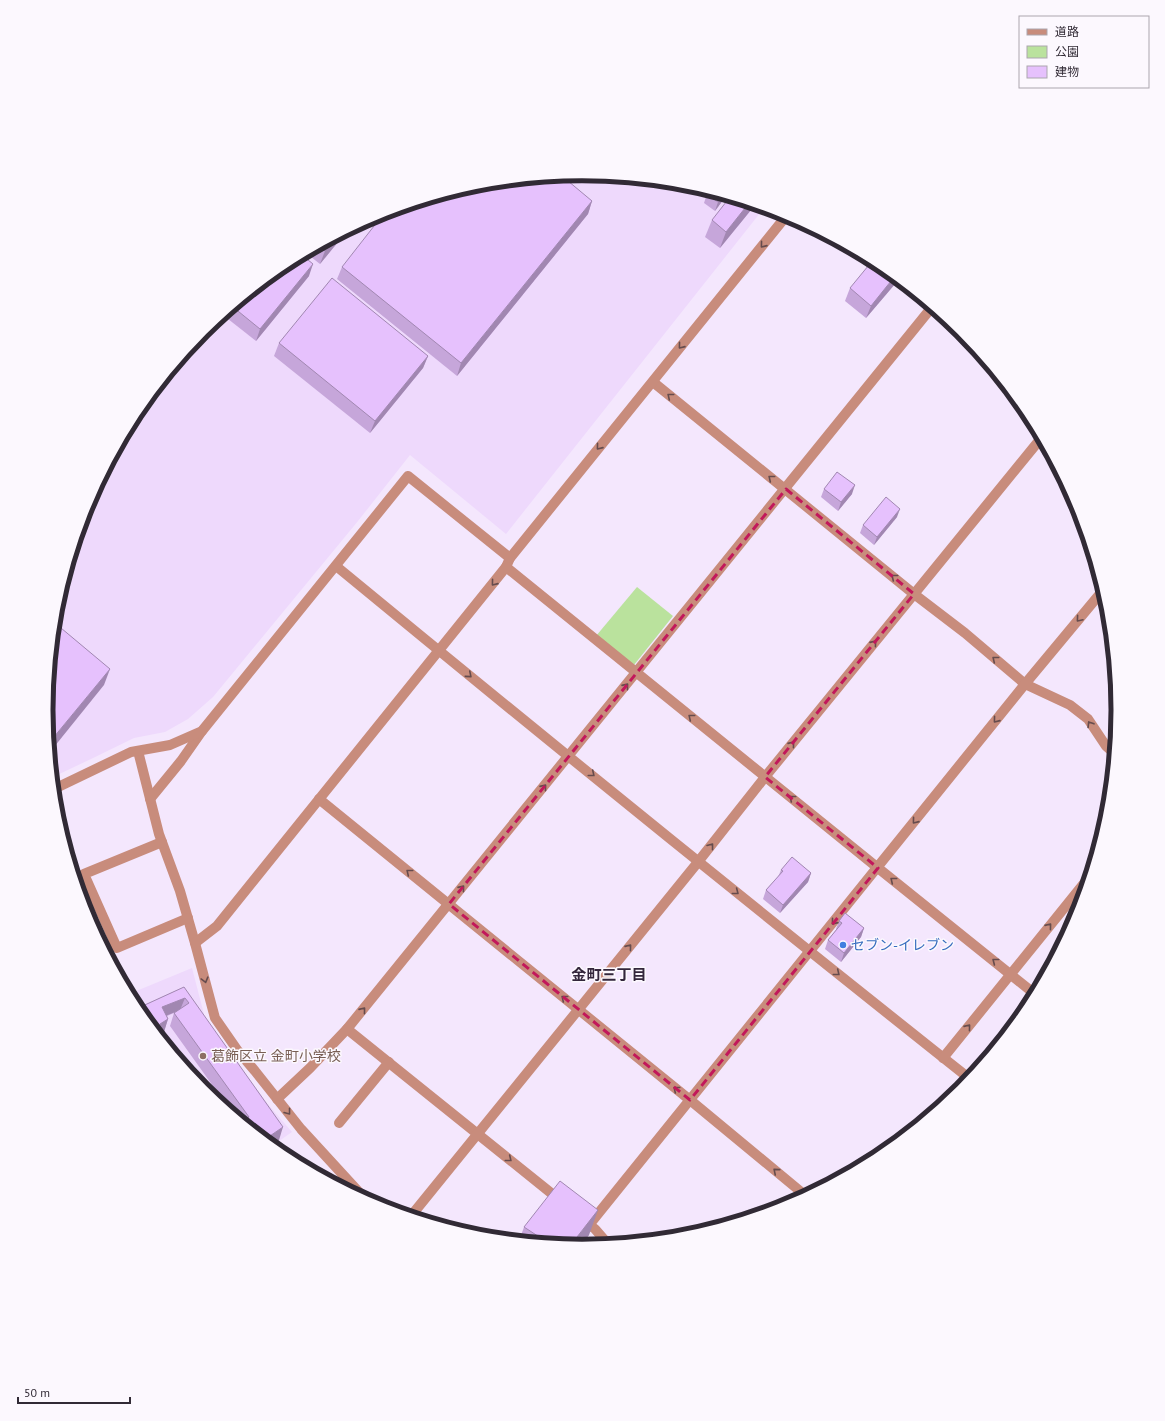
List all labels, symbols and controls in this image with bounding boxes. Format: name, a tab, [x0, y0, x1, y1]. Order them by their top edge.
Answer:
legend	[1019, 16, 1149, 88]
text: 道路	[1055, 24, 1079, 39]
text: 公園	[1055, 44, 1079, 59]
text: 建物	[1055, 64, 1079, 79]
one-way arrow	[760, 240, 767, 247]
one-way arrow	[679, 342, 686, 349]
one-way arrow	[668, 394, 675, 401]
one-way arrow	[597, 443, 604, 450]
one-way arrow	[769, 475, 776, 482]
one-way arrow	[892, 575, 899, 582]
one-way arrow	[491, 578, 498, 585]
one-way arrow	[1076, 614, 1083, 622]
one-way arrow	[869, 641, 876, 648]
one-way arrow	[993, 656, 1000, 663]
one-way arrow	[464, 671, 471, 678]
one-way arrow	[621, 683, 628, 690]
one-way arrow	[689, 714, 696, 721]
one-way arrow	[994, 715, 1001, 722]
one-way arrow	[1088, 721, 1095, 728]
one-way arrow	[787, 742, 794, 749]
one-way arrow	[587, 770, 595, 777]
one-way arrow	[539, 784, 546, 791]
one-way arrow	[790, 796, 797, 803]
one-way arrow	[913, 817, 920, 824]
one-way arrow	[706, 844, 713, 851]
one-way arrow	[406, 870, 413, 877]
one-way arrow	[890, 878, 898, 885]
one-way arrow	[458, 885, 465, 892]
one-way arrow	[732, 887, 739, 894]
one-way arrow	[831, 918, 838, 925]
one-way arrow	[1045, 924, 1052, 931]
place label: セブン-イレブン	[851, 936, 954, 954]
marker: セブン-イレブン	[838, 940, 848, 950]
one-way arrow	[625, 944, 632, 952]
one-way arrow	[992, 959, 999, 966]
district label: 金町三丁目	[571, 965, 647, 984]
one-way arrow	[833, 969, 840, 976]
one-way arrow	[201, 977, 209, 984]
one-way arrow	[561, 996, 568, 1003]
one-way arrow	[358, 1008, 365, 1015]
one-way arrow	[963, 1025, 970, 1032]
place label: 葛飾区立 金町小学校	[211, 1047, 341, 1065]
marker: 葛飾区立 金町小学校	[198, 1051, 208, 1061]
one-way arrow	[673, 1086, 681, 1093]
one-way arrow	[283, 1108, 290, 1115]
one-way arrow	[504, 1154, 511, 1161]
one-way arrow	[774, 1169, 781, 1176]
scale bar	[18, 1379, 130, 1405]
text: 50 m	[24, 1385, 50, 1400]

